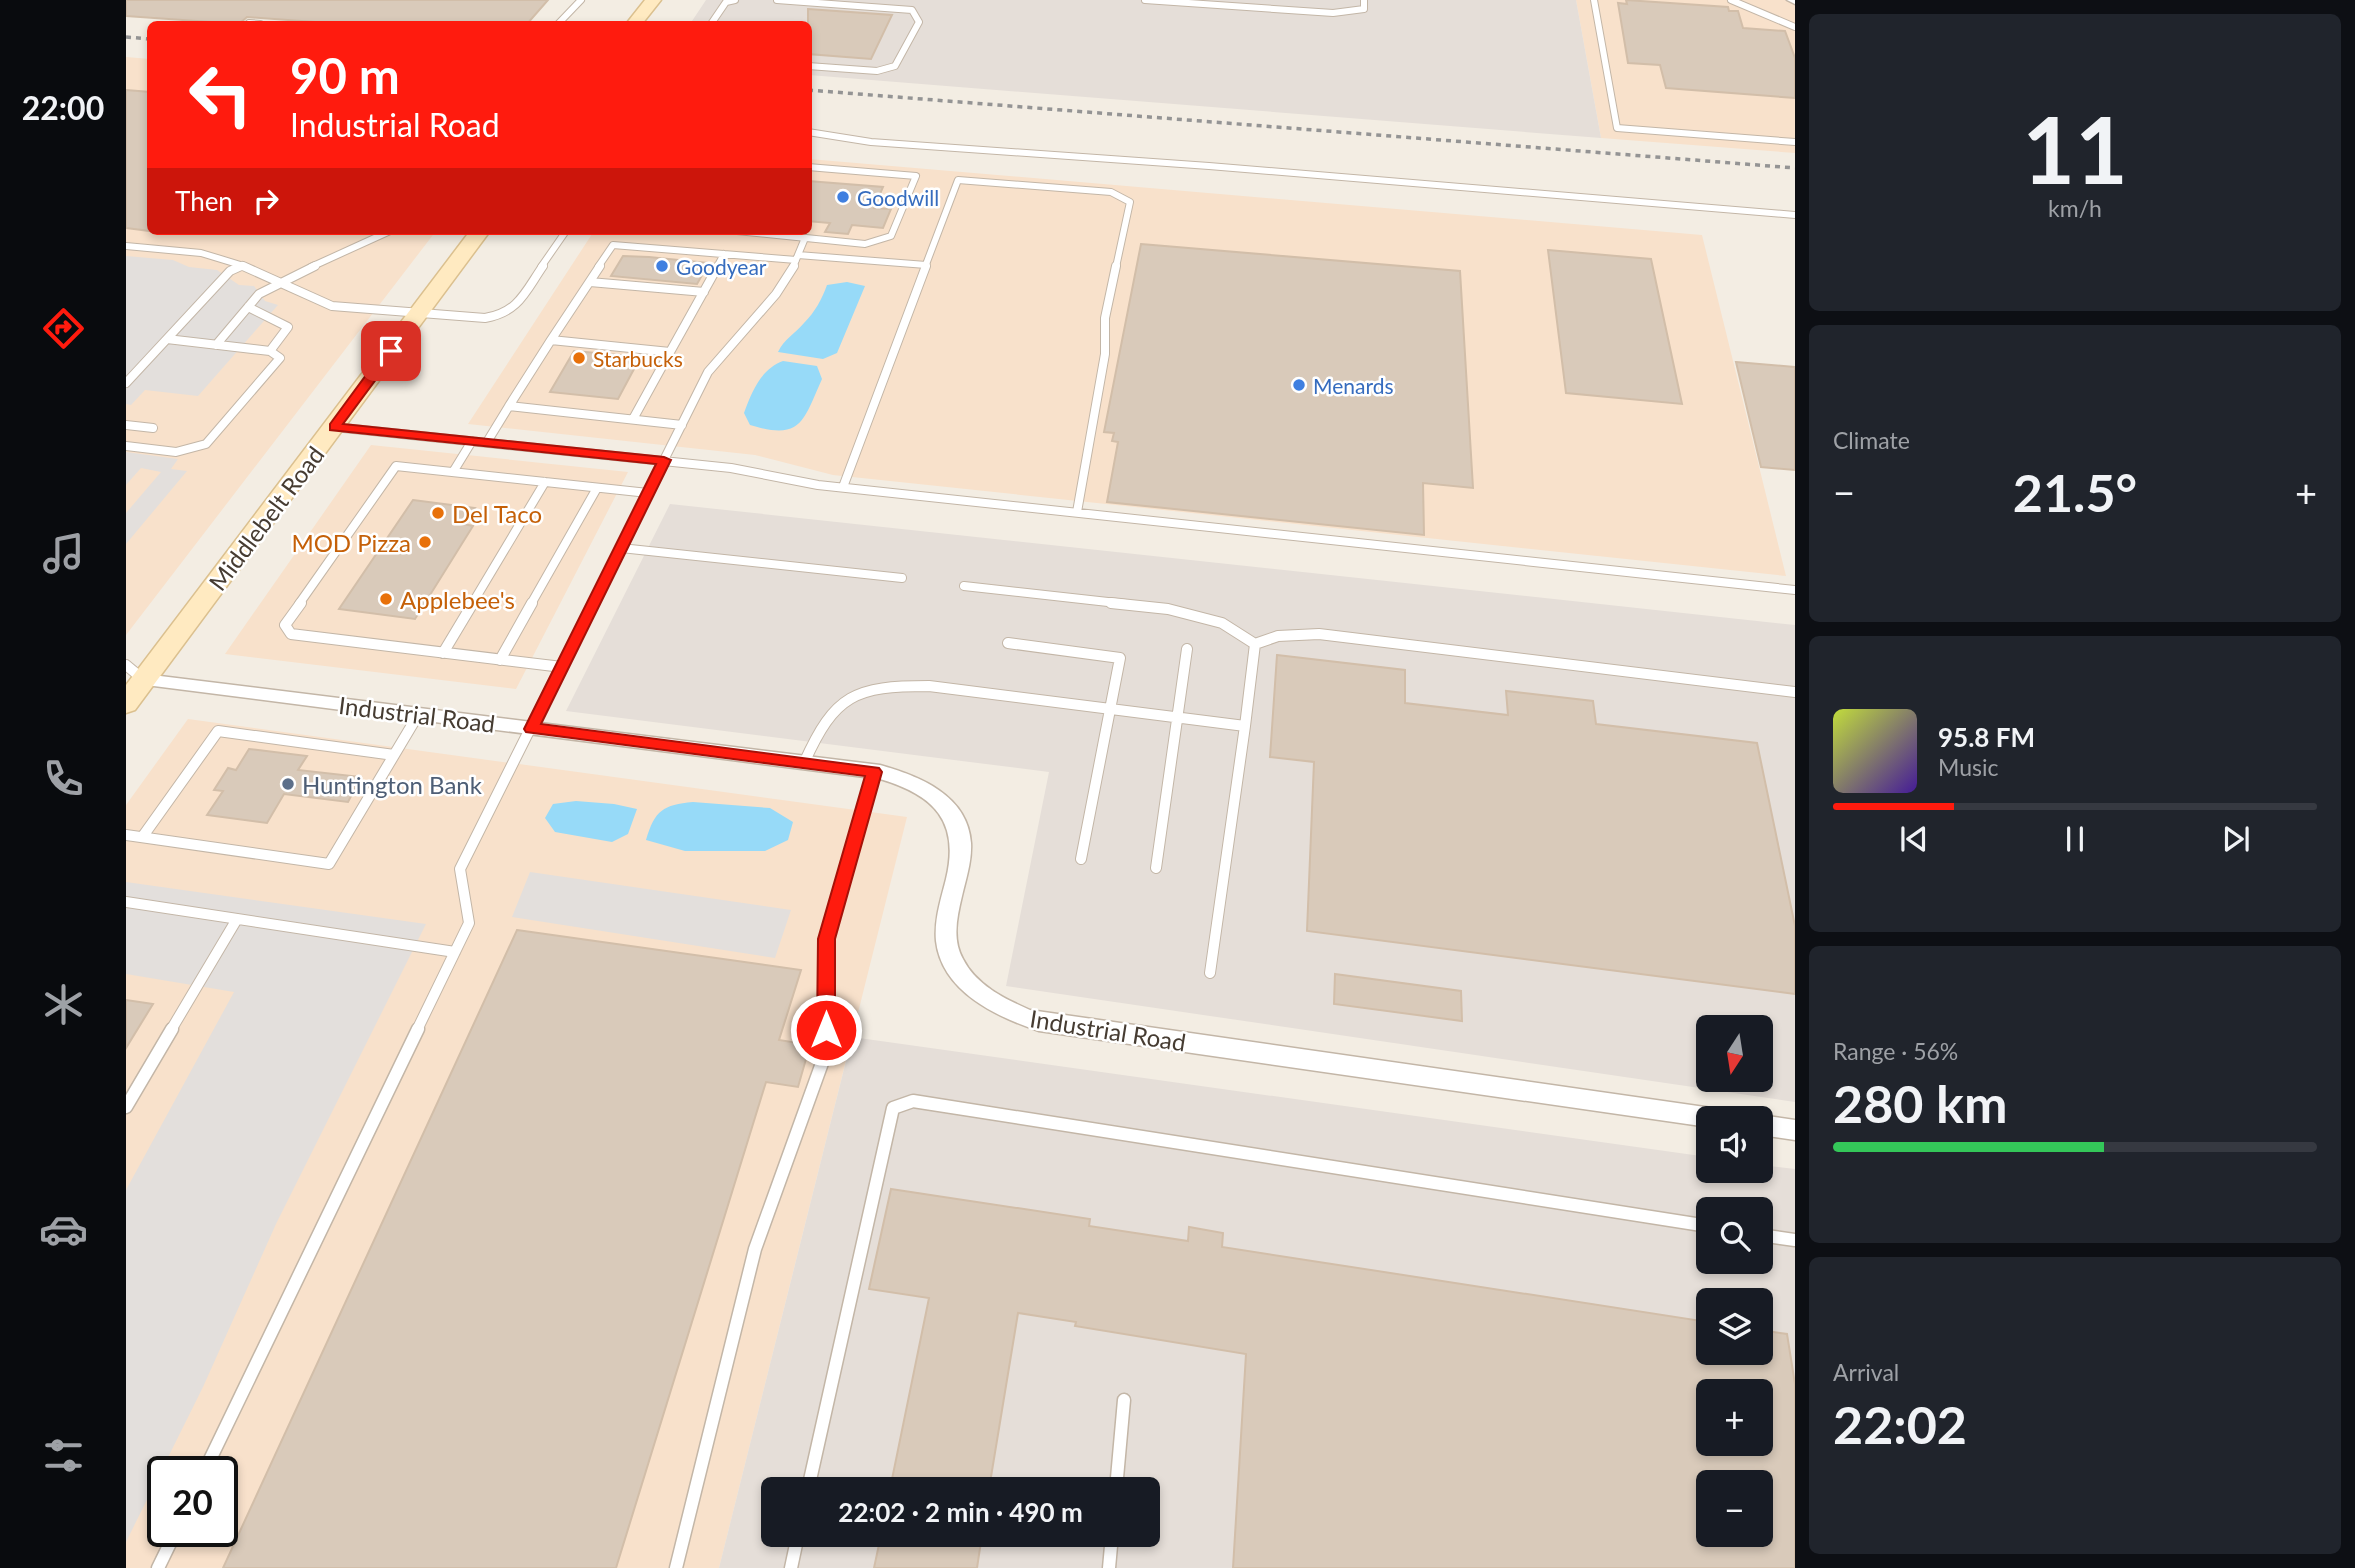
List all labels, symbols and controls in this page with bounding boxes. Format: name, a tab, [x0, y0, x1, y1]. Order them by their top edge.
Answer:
text: 90 m	[290, 46, 400, 104]
icon: left	[175, 49, 266, 140]
text: 22:00	[22, 88, 104, 127]
text: 11	[2022, 94, 2128, 203]
text: Industrial Road	[290, 105, 500, 144]
icon: right	[247, 182, 285, 220]
text: Then	[175, 185, 233, 217]
place label: Goodwill	[857, 185, 939, 210]
marker: Goodwill	[835, 189, 851, 205]
text: km/h	[2048, 194, 2102, 222]
place label: Goodyear	[676, 254, 767, 279]
marker: Goodyear	[654, 258, 670, 274]
icon: directions	[39, 304, 88, 353]
pin	[361, 321, 421, 381]
icon: arrive	[372, 332, 410, 370]
place label: Starbucks	[593, 346, 683, 371]
marker: Starbucks	[571, 350, 587, 366]
place label: Menards	[1313, 373, 1394, 398]
marker: Menards	[1291, 377, 1307, 393]
text: Climate	[1833, 426, 1910, 454]
street label: Middlebelt Road	[202, 440, 330, 596]
text: 21.5°	[2013, 461, 2137, 523]
text: −	[1833, 469, 1855, 515]
text: +	[2295, 469, 2317, 515]
place label: Del Taco	[452, 499, 542, 528]
marker: Del Taco	[430, 505, 446, 521]
place label: MOD Pizza	[291, 528, 411, 557]
icon: music	[39, 529, 88, 578]
marker: MOD Pizza	[417, 534, 433, 550]
place label: Applebee's	[400, 585, 515, 614]
marker: Applebee's	[378, 591, 394, 607]
street label: Industrial Road	[337, 690, 497, 738]
text: 95.8 FM	[1938, 721, 2035, 753]
text: Music	[1938, 753, 1998, 781]
icon: phone	[39, 754, 88, 803]
place label: Huntington Bank	[302, 770, 483, 799]
marker: Huntington Bank	[280, 776, 296, 792]
icon: previous	[1895, 820, 1933, 858]
icon: pause	[2056, 820, 2094, 858]
icon: next	[2217, 820, 2255, 858]
icon: climate	[39, 980, 88, 1029]
position arrow	[789, 993, 863, 1067]
street label: Industrial Road	[1028, 1003, 1188, 1057]
north arrow	[1696, 1015, 1773, 1092]
map controls	[1696, 1015, 1773, 1547]
text: Range · 56%	[1833, 1037, 1958, 1065]
text: 280 km	[1833, 1072, 2007, 1134]
button: sound	[1696, 1106, 1773, 1183]
button: search	[1696, 1197, 1773, 1274]
icon: car	[39, 1205, 88, 1254]
button: layers	[1696, 1288, 1773, 1365]
text: Arrival	[1833, 1358, 1899, 1386]
button: +	[1696, 1379, 1773, 1456]
text: 22:02	[1833, 1393, 1967, 1455]
icon: filters	[39, 1431, 88, 1480]
speed limit sign: 20	[147, 1456, 238, 1547]
button: −	[1696, 1470, 1773, 1547]
text: 22:02 · 2 min · 490 m	[838, 1496, 1083, 1528]

